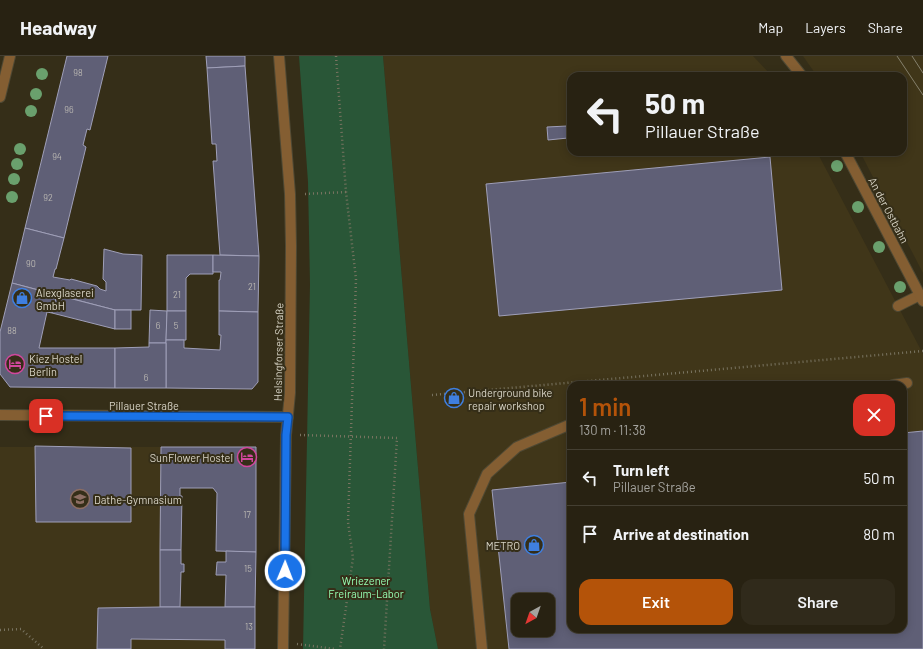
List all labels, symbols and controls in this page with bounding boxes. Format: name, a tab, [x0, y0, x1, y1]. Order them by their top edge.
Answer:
text: Headway	[20, 16, 97, 39]
text: Map	[758, 19, 783, 36]
text: Layers	[805, 19, 846, 36]
text: Share	[868, 19, 903, 36]
house number: 98	[73, 67, 83, 78]
text: 50 m	[645, 86, 705, 120]
icon: left	[579, 88, 631, 140]
house number: 96	[64, 104, 74, 115]
text: Pillauer Straße	[645, 120, 760, 142]
house number: 94	[52, 151, 62, 162]
street label: An der Ostbahn	[866, 175, 912, 245]
house number: 92	[43, 192, 53, 203]
house number: 90	[26, 258, 36, 269]
house number: 21	[248, 281, 256, 292]
place label: Alexglaserei GmbH	[36, 286, 94, 312]
shop icon: Alexglaserei GmbH	[11, 287, 33, 309]
house number: 21	[173, 289, 181, 300]
street label: Helsingforser Straße	[271, 303, 285, 401]
house number: 6	[156, 320, 161, 331]
house number: 5	[174, 320, 179, 331]
house number: 88	[7, 325, 17, 336]
place label: Kiez Hostel Berlin	[29, 352, 82, 378]
hotel icon: Kiez Hostel Berlin	[4, 353, 26, 375]
house number: 6	[144, 372, 149, 383]
place label: Underground bike repair workshop	[468, 386, 553, 412]
shop icon: Underground bike repair workshop	[443, 387, 465, 409]
text: 1 min	[579, 392, 631, 421]
button: close	[853, 394, 895, 436]
pin	[29, 399, 63, 433]
street label: Pillauer Straße	[109, 399, 179, 412]
icon: arrive	[35, 405, 57, 427]
text: 130 m · 11:38	[579, 422, 646, 438]
hotel icon: SunFlower Hostel	[236, 446, 258, 468]
place label: SunFlower Hostel	[150, 451, 233, 464]
text: Turn left	[613, 461, 669, 479]
icon: left	[579, 467, 601, 489]
text: 50 m	[863, 469, 895, 487]
text: Pillauer Straße	[613, 479, 696, 495]
school or university icon: Dathe-Gymnasium	[69, 488, 91, 510]
place label: Dathe-Gymnasium	[94, 493, 182, 506]
house number: 17	[243, 509, 251, 520]
icon: arrive	[579, 523, 601, 545]
text: Arrive at destination	[613, 525, 749, 543]
text: 80 m	[863, 525, 895, 543]
shop icon: METRO	[523, 534, 545, 556]
place label: METRO	[486, 539, 520, 552]
position arrow	[264, 550, 306, 592]
house number: 15	[244, 563, 252, 574]
park label: Wriezener Freiraum-Labor	[328, 574, 404, 600]
button: Exit	[579, 579, 733, 625]
button: Share	[741, 579, 895, 625]
north arrow	[511, 593, 555, 637]
map controls	[511, 593, 555, 637]
house number: 13	[245, 621, 253, 632]

